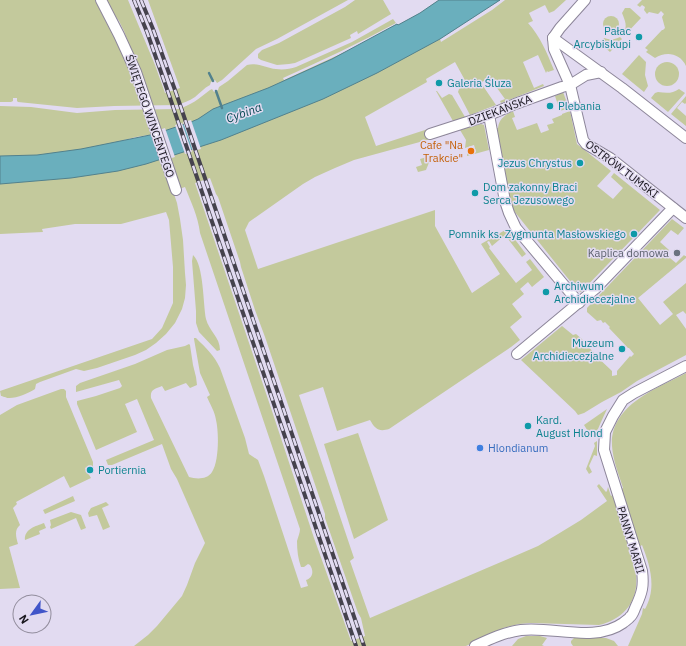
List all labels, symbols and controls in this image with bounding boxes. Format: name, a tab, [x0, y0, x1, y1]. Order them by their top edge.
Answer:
place label: Pałac Arcybiskupi	[573, 24, 631, 51]
marker: Pałac Arcybiskupi	[634, 32, 644, 42]
street label: ŚWIĘTEGO WINCENTEGO	[122, 53, 178, 179]
place label: Galeria Śluza	[447, 76, 512, 90]
marker: Galeria Śluza	[434, 78, 444, 88]
street label: DZIEKAŃSKA	[466, 92, 534, 128]
water label: Cybina	[224, 99, 264, 126]
place label: Plebania	[558, 99, 601, 113]
marker: Plebania	[545, 101, 555, 111]
street label: OSTRÓW TUMSKI	[583, 137, 661, 201]
place label: Cafe "Na Trakcie"	[420, 138, 463, 165]
marker: Cafe "Na Trakcie"	[466, 146, 476, 156]
place label: Jezus Chrystus	[498, 156, 572, 170]
marker: Jezus Chrystus	[575, 158, 585, 168]
place label: Dom zakonny Braci Serca Jezusowego	[483, 180, 577, 207]
marker: Dom zakonny Braci Serca Jezusowego	[470, 188, 480, 198]
place label: Pomnik ks. Zygmunta Masłowskiego	[449, 227, 626, 241]
marker: Pomnik ks. Zygmunta Masłowskiego	[629, 229, 639, 239]
place label: Kaplica domowa	[588, 246, 669, 260]
marker: Kaplica domowa	[672, 248, 682, 258]
place label: Archiwum Archidiecezjalne	[554, 279, 635, 306]
marker: Archiwum Archidiecezjalne	[541, 287, 551, 297]
place label: Muzeum Archidiecezjalne	[533, 336, 614, 363]
marker: Muzeum Archidiecezjalne	[617, 344, 627, 354]
place label: Kard. August Hlond	[536, 413, 603, 440]
marker: Kard. August Hlond	[523, 421, 533, 431]
place label: Hlondianum	[488, 441, 548, 455]
marker: Hlondianum	[475, 443, 485, 453]
place label: Portiernia	[98, 463, 146, 477]
marker: Portiernia	[85, 465, 95, 475]
street label: PANNY MARII	[614, 505, 648, 575]
north arrow	[12, 594, 52, 634]
text: N	[16, 612, 32, 627]

